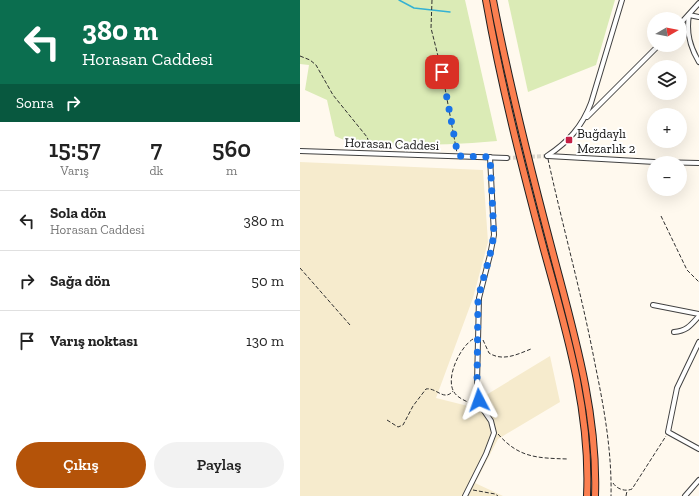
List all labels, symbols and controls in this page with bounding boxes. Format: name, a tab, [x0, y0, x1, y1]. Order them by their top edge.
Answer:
north arrow	[647, 12, 687, 52]
map controls	[647, 12, 687, 196]
text: 380 m	[82, 14, 158, 47]
icon: left	[16, 16, 68, 68]
text: Horasan Caddesi	[82, 48, 213, 70]
pin	[425, 55, 459, 89]
button: layers	[647, 60, 687, 100]
icon: arrive	[431, 61, 453, 83]
icon: right	[62, 92, 84, 114]
text: Sonra	[16, 94, 54, 112]
button: +	[647, 108, 687, 148]
place label: Buğdaylı Mezarlık 2	[577, 126, 636, 156]
text: 15:57	[49, 134, 101, 163]
text: 7	[151, 134, 162, 163]
text: 560	[212, 134, 251, 163]
street label: Horasan Caddesi	[344, 135, 440, 153]
marker: Buğdaylı Mezarlık 2	[564, 135, 574, 145]
button: −	[647, 156, 687, 196]
text: Varış	[60, 163, 89, 178]
text: dk	[149, 163, 163, 178]
text: m	[226, 163, 237, 178]
text: Sola dön	[50, 204, 106, 222]
icon: left	[16, 210, 38, 232]
text: 380 m	[244, 212, 284, 230]
text: Horasan Caddesi	[50, 222, 145, 237]
icon: right	[16, 270, 38, 292]
text: Sağa dön	[50, 272, 110, 290]
text: 50 m	[251, 272, 284, 290]
icon: arrive	[16, 330, 38, 352]
text: Varış noktası	[50, 332, 138, 350]
text: 130 m	[246, 332, 284, 350]
position arrow	[458, 379, 500, 421]
button: Çıkış	[16, 442, 146, 488]
button: Paylaş	[154, 442, 284, 488]

